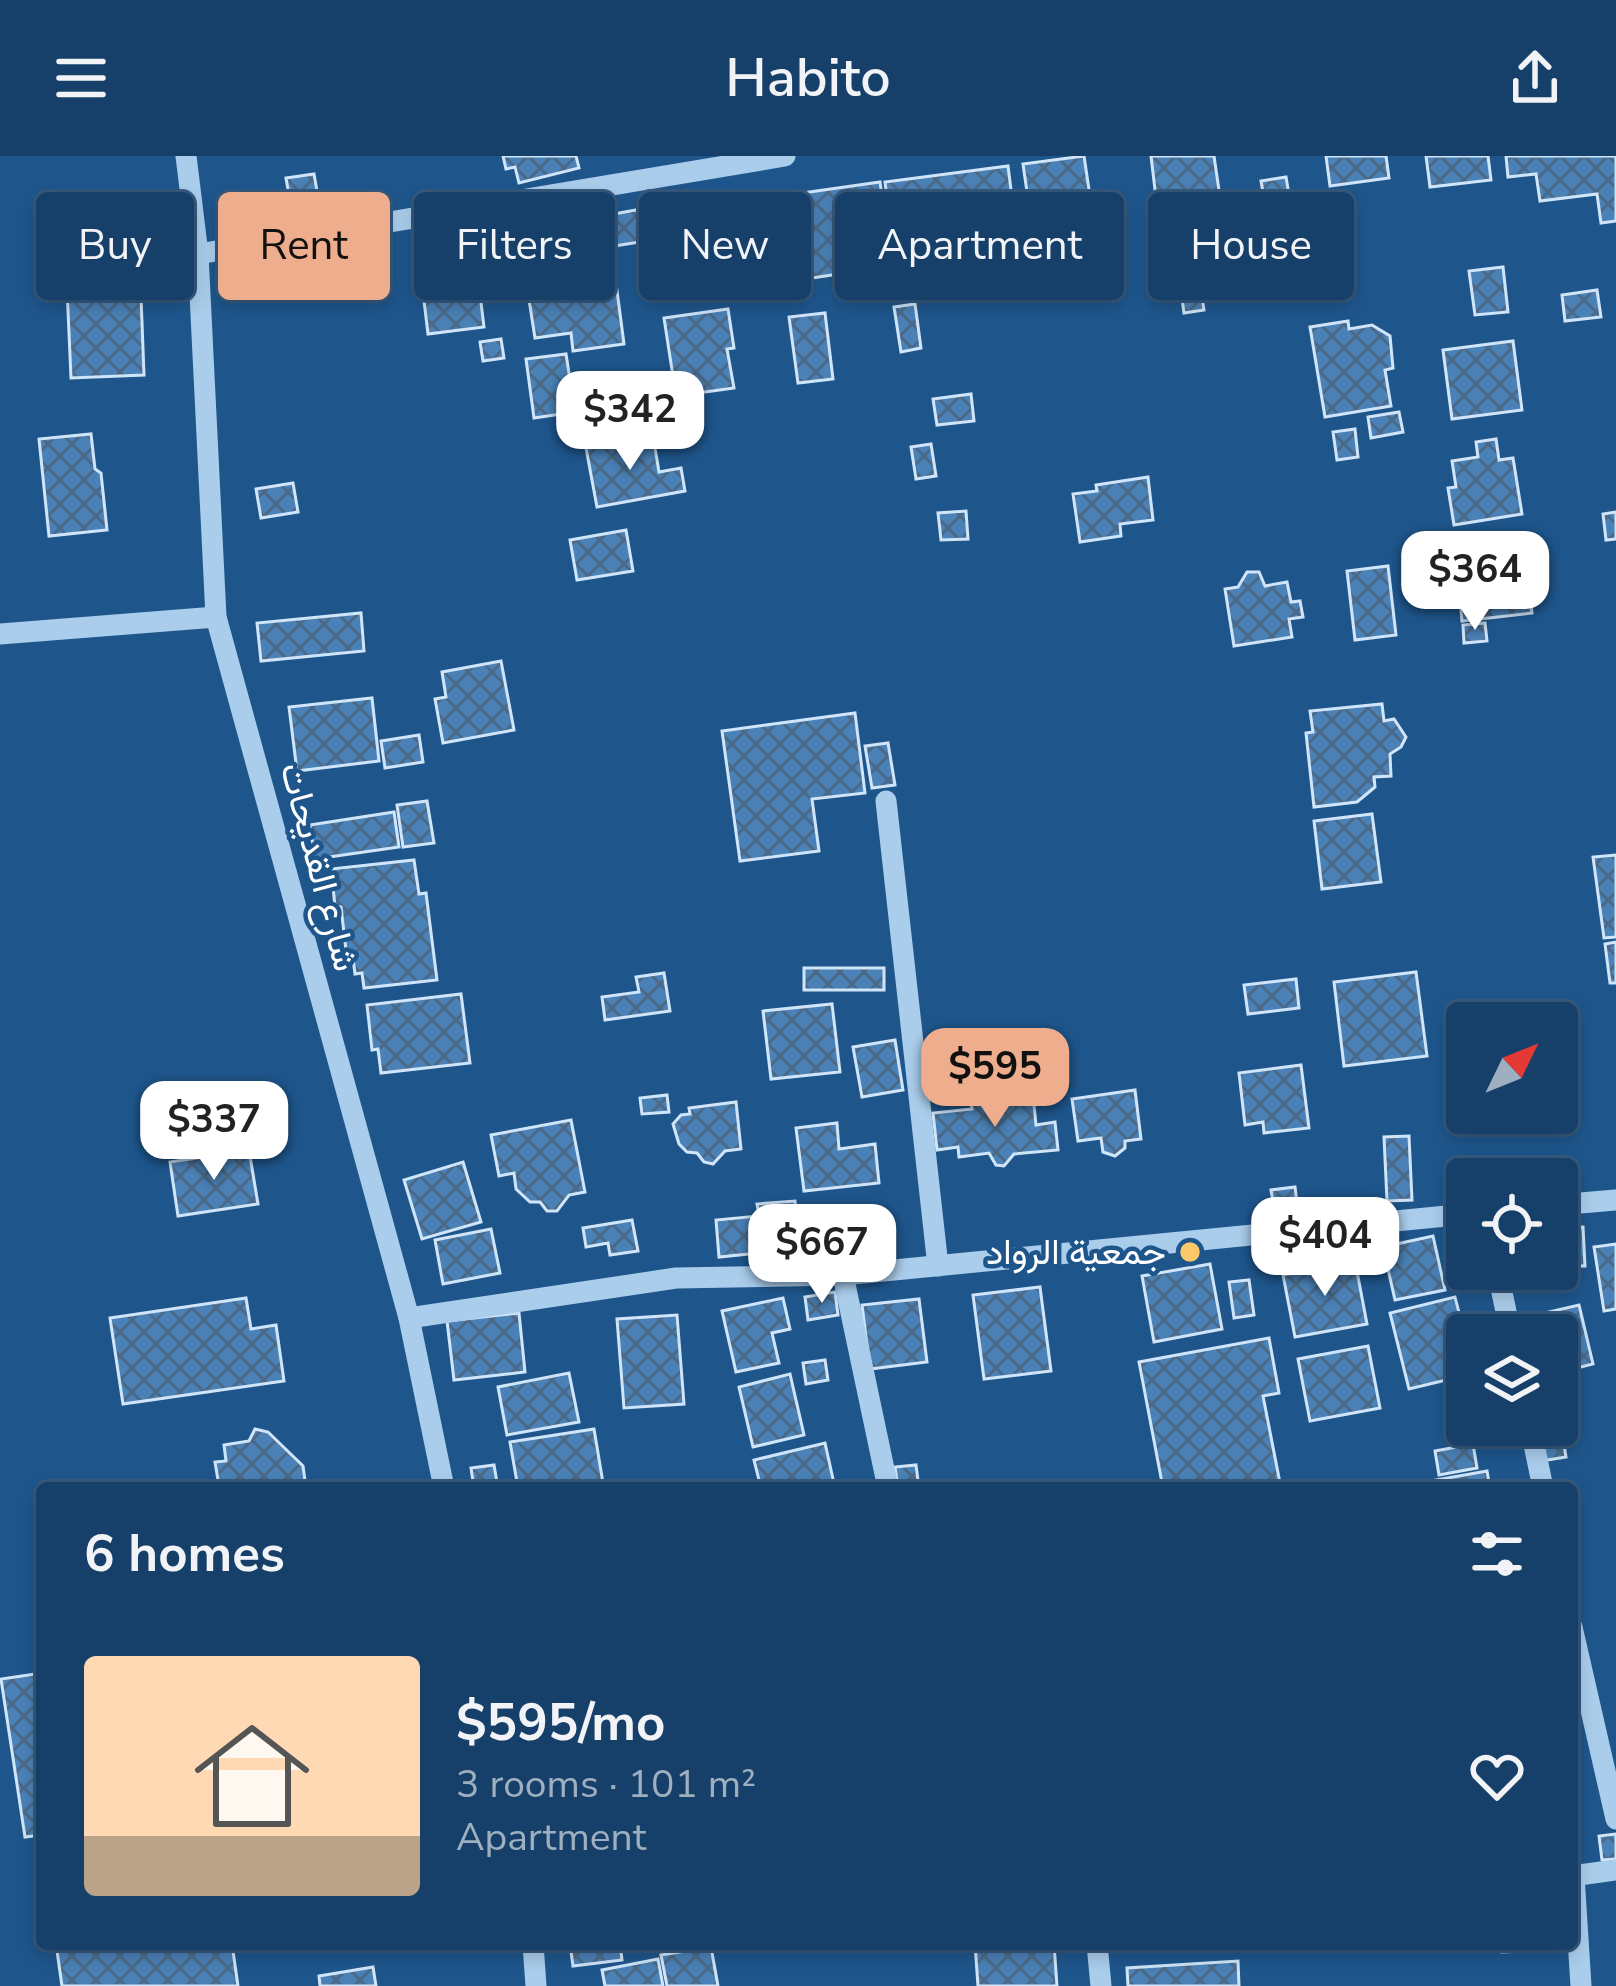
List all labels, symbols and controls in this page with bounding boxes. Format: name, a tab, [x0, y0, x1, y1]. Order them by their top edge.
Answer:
text: Habito	[725, 41, 891, 115]
icon: menu	[48, 45, 114, 111]
icon: share	[1502, 45, 1568, 111]
chip: Buy	[36, 192, 194, 300]
chip: Rent	[218, 192, 390, 300]
chip: Filters	[414, 192, 615, 300]
chip: New	[639, 192, 811, 300]
chip: Apartment	[835, 192, 1124, 300]
chip: House	[1148, 192, 1354, 300]
pin: $342	[559, 371, 701, 473]
text: $342	[583, 383, 677, 436]
pin: $364	[1404, 531, 1546, 633]
text: $364	[1428, 543, 1522, 596]
street label: شارع القديحات	[268, 757, 370, 977]
north arrow	[1446, 1002, 1578, 1134]
map controls	[1446, 1002, 1578, 1446]
pin: $595	[924, 1028, 1066, 1130]
text: $595	[948, 1040, 1042, 1093]
pin: $337	[143, 1081, 285, 1183]
text: $337	[167, 1093, 261, 1146]
button: locate	[1446, 1158, 1578, 1290]
pin: $404	[1254, 1197, 1396, 1299]
pin: $667	[751, 1204, 893, 1306]
text: $404	[1278, 1209, 1372, 1262]
text: $667	[775, 1216, 869, 1269]
place label: جمعية الرواد	[986, 1228, 1166, 1277]
marker: جمعية الرواد	[1177, 1239, 1203, 1265]
button: layers	[1446, 1314, 1578, 1446]
text: 6 homes	[84, 1519, 285, 1589]
icon: filters	[1464, 1521, 1530, 1587]
text: $595/mo	[456, 1688, 665, 1758]
icon: home	[180, 1704, 324, 1848]
icon: heart	[1464, 1743, 1530, 1809]
text: 3 rooms · 101 m²	[456, 1758, 756, 1811]
text: Apartment	[456, 1811, 646, 1864]

